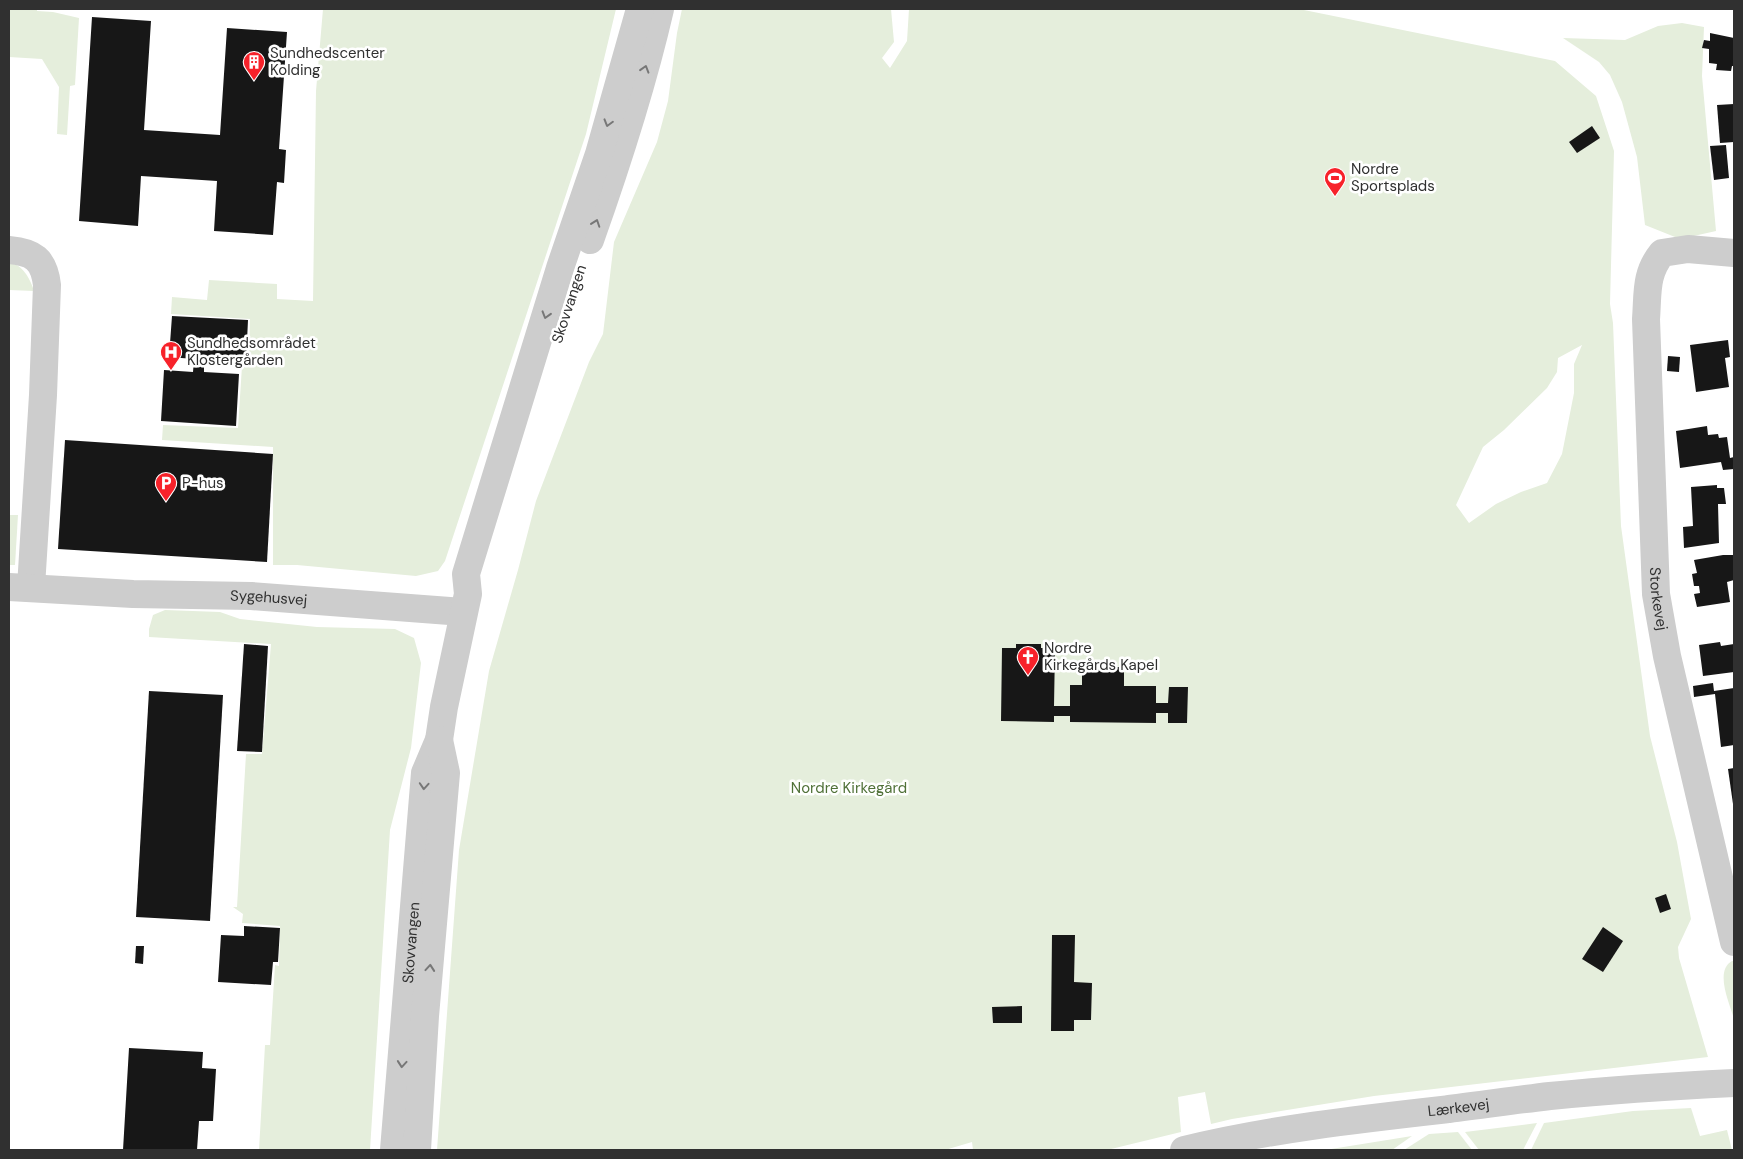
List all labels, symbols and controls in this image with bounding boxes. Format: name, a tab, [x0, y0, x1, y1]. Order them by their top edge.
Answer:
place label: Sundhedscenter Kolding	[270, 43, 385, 80]
building icon: Sundhedscenter Kolding	[242, 50, 266, 81]
one-way arrow	[640, 65, 650, 73]
one-way arrow	[604, 119, 614, 127]
place label: Nordre Sportsplads	[1351, 159, 1435, 196]
sports icon: Nordre Sportsplads	[1323, 166, 1347, 197]
one-way arrow	[590, 220, 600, 228]
street label: Skovvangen	[547, 262, 591, 346]
one-way arrow	[541, 310, 551, 318]
place label: Sundhedsområdet Klostergården	[187, 333, 316, 370]
hospital icon: Sundhedsområdet Klostergården	[159, 340, 183, 371]
parking icon: P-hus	[154, 471, 178, 502]
place label: P-hus	[182, 473, 224, 493]
street label: Storkevej	[1645, 567, 1672, 632]
street label: Sygehusvej	[230, 586, 308, 610]
place label: Nordre Kirkegårds Kapel	[1044, 638, 1158, 675]
church icon: Nordre Kirkegårds Kapel	[1016, 645, 1040, 676]
park label: Nordre Kirkegård	[791, 778, 907, 798]
one-way arrow	[419, 782, 430, 790]
street label: Skovvangen	[398, 901, 424, 984]
one-way arrow	[424, 963, 435, 971]
one-way arrow	[397, 1060, 408, 1068]
street label: Lærkevej	[1427, 1094, 1491, 1121]

